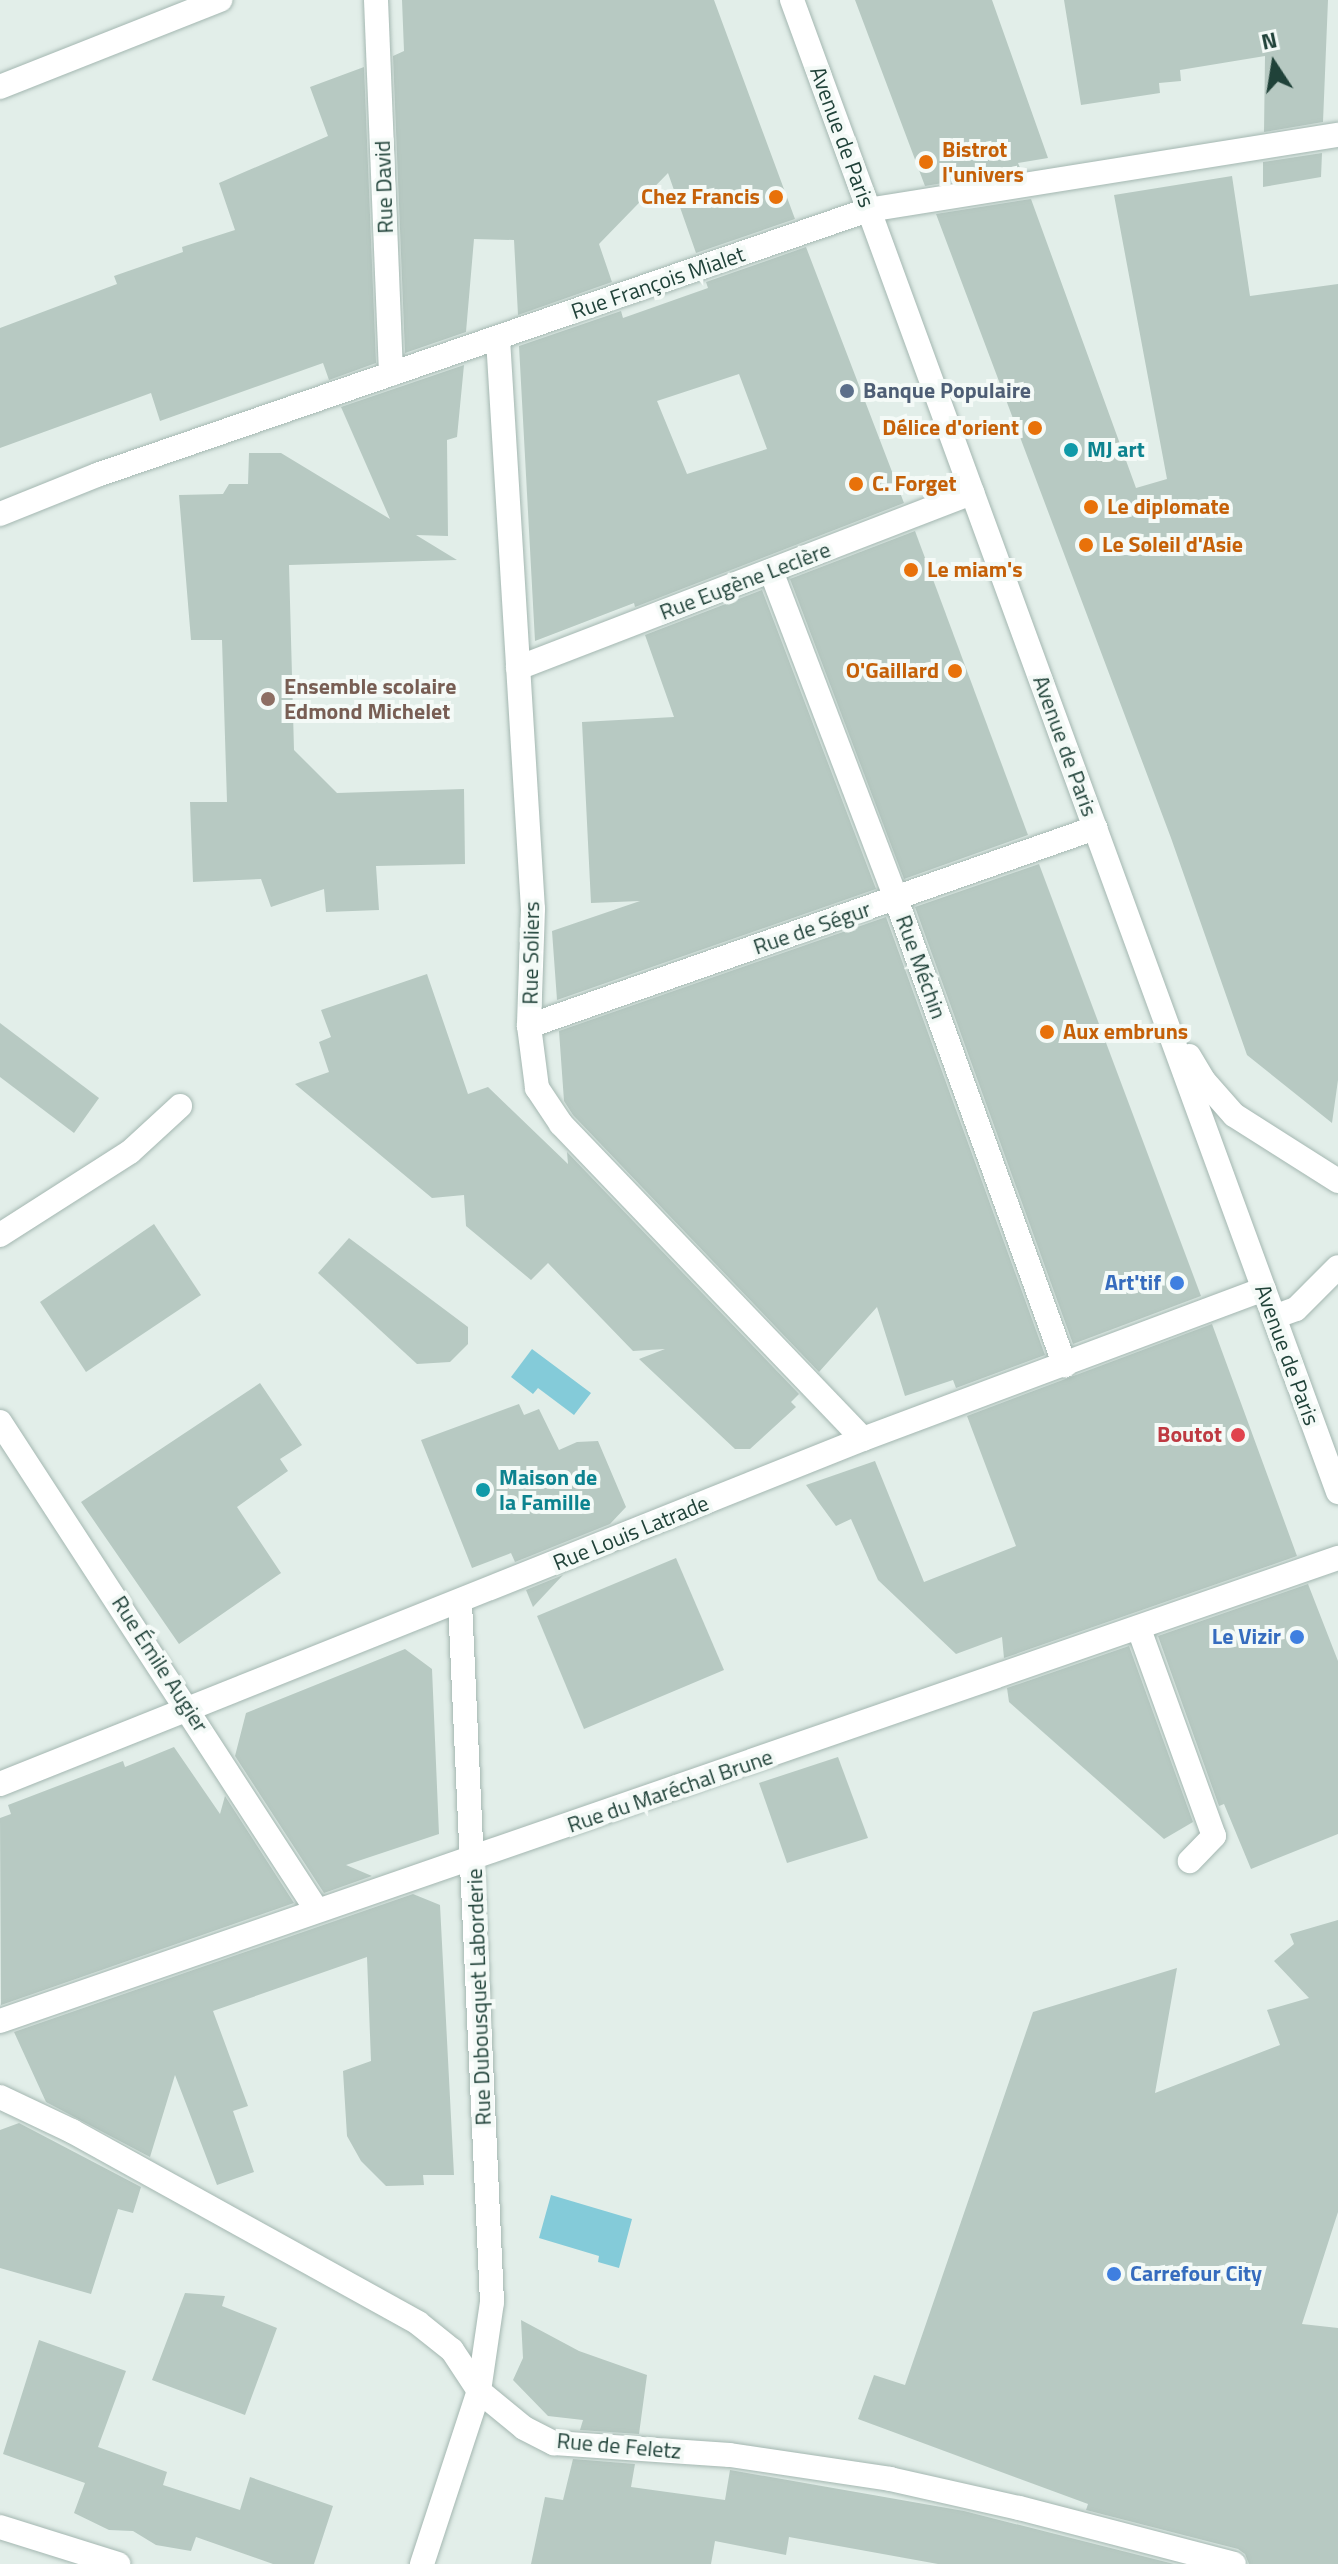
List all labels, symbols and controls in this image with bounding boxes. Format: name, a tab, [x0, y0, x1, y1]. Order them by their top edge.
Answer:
text: N	[1258, 22, 1280, 59]
north arrow	[1234, 24, 1314, 104]
street label: Avenue de Paris	[804, 63, 880, 211]
place label: Bistrot l'univers	[942, 136, 1024, 188]
street label: Rue David	[369, 140, 399, 234]
marker: Bistrot l'univers	[917, 153, 935, 171]
place label: Chez Francis	[641, 184, 760, 210]
marker: Chez Francis	[767, 188, 785, 206]
street label: Rue François Mialet	[568, 241, 748, 325]
place label: Banque Populaire	[863, 378, 1031, 404]
marker: Banque Populaire	[838, 382, 856, 400]
place label: Délice d'orient	[882, 415, 1019, 441]
marker: Délice d'orient	[1026, 419, 1044, 437]
place label: MJ art	[1087, 437, 1145, 463]
marker: MJ art	[1062, 441, 1080, 459]
place label: C. Forget	[872, 471, 957, 497]
marker: C. Forget	[847, 475, 865, 493]
place label: Le diplomate	[1107, 494, 1230, 520]
marker: Le diplomate	[1082, 498, 1100, 516]
place label: Le Soleil d'Asie	[1102, 532, 1243, 558]
street label: Rue Eugène Leclère	[656, 536, 834, 626]
marker: Le Soleil d'Asie	[1077, 536, 1095, 554]
place label: Le miam's	[927, 557, 1023, 583]
marker: Le miam's	[902, 561, 920, 579]
place label: O'Gaillard	[846, 658, 939, 684]
marker: O'Gaillard	[946, 662, 964, 680]
street label: Avenue de Paris	[1027, 672, 1103, 820]
place label: Ensemble scolaire Edmond Michelet	[284, 673, 456, 724]
marker: Ensemble scolaire Edmond Michelet	[259, 690, 277, 708]
street label: Rue de Ségur	[750, 896, 874, 960]
street label: Rue Soliers	[517, 901, 545, 1005]
street label: Rue Méchin	[890, 911, 952, 1023]
place label: Aux embruns	[1063, 1019, 1188, 1045]
marker: Aux embruns	[1038, 1023, 1056, 1041]
place label: Art'tif	[1105, 1270, 1161, 1296]
marker: Art'tif	[1168, 1274, 1186, 1292]
street label: Avenue de Paris	[1249, 1281, 1325, 1429]
place label: Boutot	[1157, 1422, 1222, 1448]
marker: Boutot	[1229, 1426, 1247, 1444]
place label: Maison de la Famille	[499, 1464, 597, 1516]
marker: Maison de la Famille	[474, 1481, 492, 1499]
street label: Rue Louis Latrade	[549, 1490, 713, 1576]
street label: Rue Émile Augier	[106, 1591, 214, 1737]
place label: Le Vizir	[1212, 1624, 1281, 1650]
marker: Le Vizir	[1288, 1628, 1306, 1646]
street label: Rue du Maréchal Brune	[564, 1743, 776, 1839]
street label: Rue Dubousquet Laborderie	[461, 1868, 497, 2126]
place label: Carrefour City	[1130, 2261, 1262, 2287]
marker: Carrefour City	[1105, 2265, 1123, 2283]
street label: Rue de Feletz	[556, 2427, 682, 2465]

